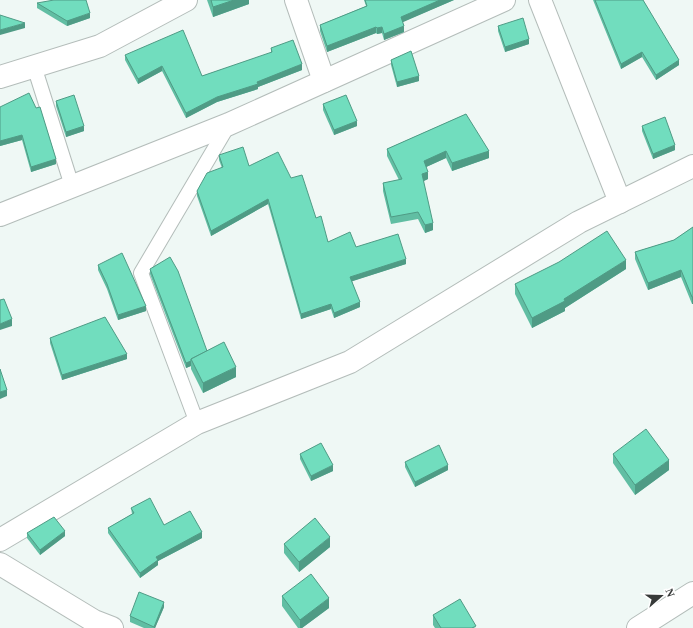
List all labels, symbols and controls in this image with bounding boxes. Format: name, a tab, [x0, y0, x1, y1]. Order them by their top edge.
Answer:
north arrow	[641, 576, 681, 616]
text: N	[663, 587, 677, 598]

